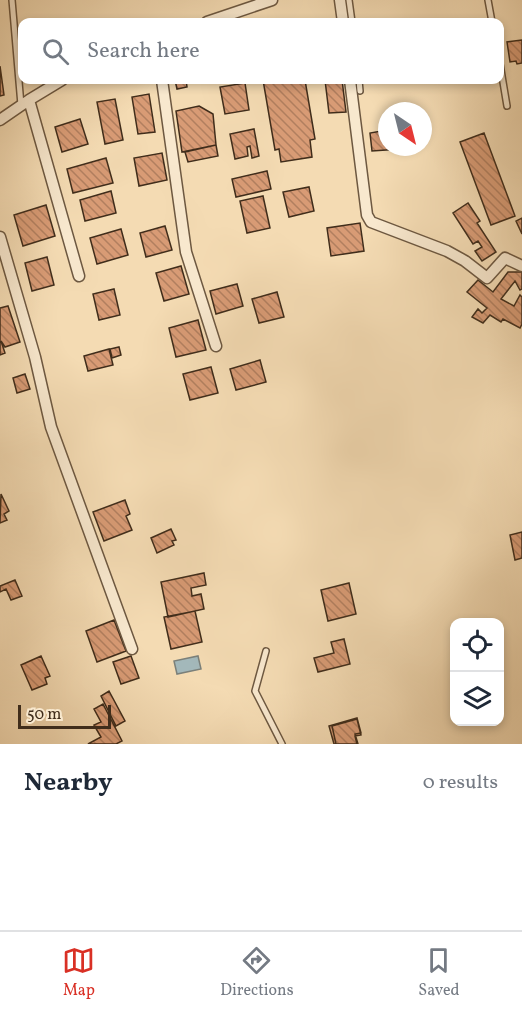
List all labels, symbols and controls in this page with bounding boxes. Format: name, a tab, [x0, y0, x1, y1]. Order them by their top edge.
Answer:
search box	[18, 18, 504, 84]
icon: search	[39, 35, 72, 68]
text: Search here	[87, 36, 200, 67]
north arrow	[378, 102, 432, 156]
map controls	[450, 618, 504, 726]
button: locate	[450, 618, 504, 672]
button: layers	[450, 672, 504, 726]
scale bar	[18, 702, 111, 730]
text: 50 m	[27, 704, 61, 726]
text: Nearby	[24, 765, 113, 801]
text: 0 results	[423, 769, 498, 797]
tab: Map	[62, 944, 95, 1002]
tab: Directions	[220, 944, 294, 1002]
tab: Saved	[418, 944, 460, 1002]

